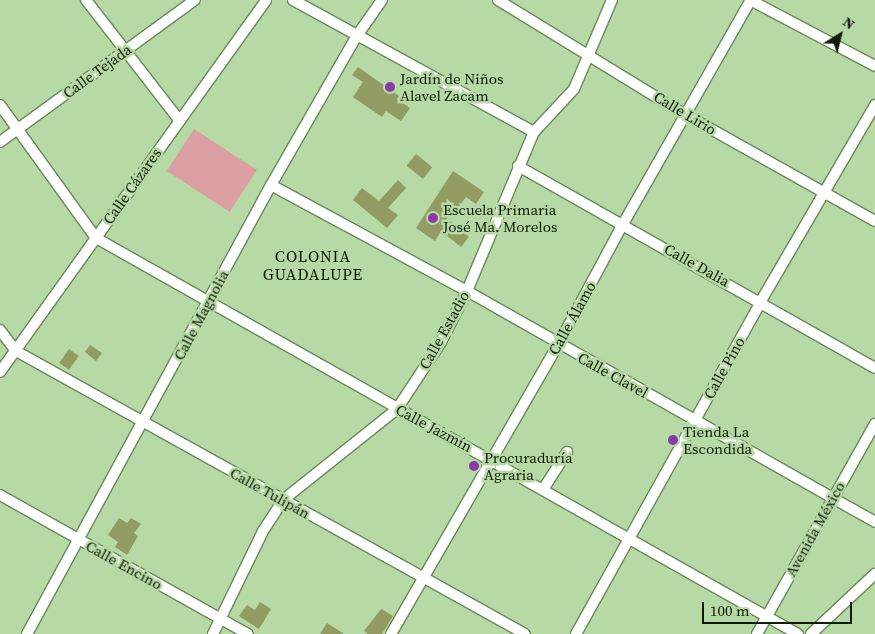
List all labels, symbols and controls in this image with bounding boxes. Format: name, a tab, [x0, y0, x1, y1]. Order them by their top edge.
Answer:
north arrow	[815, 10, 865, 60]
text: N	[839, 12, 859, 34]
street label: Calle Tejada	[59, 40, 135, 102]
place label: Jardín de Niños Alavel Zacam	[400, 69, 504, 104]
marker: Jardín de Niños Alavel Zacam	[384, 81, 396, 93]
street label: Calle Lirio	[651, 87, 719, 139]
street label: Calle Cázares	[99, 144, 165, 228]
place label: Escuela Primaria José Ma. Morelos	[443, 200, 557, 235]
marker: Escuela Primaria José Ma. Morelos	[427, 212, 439, 224]
street label: Calle Dalia	[661, 240, 733, 290]
district label: COLONIA GUADALUPE	[262, 246, 364, 284]
street label: Calle Magnolia	[170, 267, 232, 363]
street label: Calle Álamo	[545, 278, 599, 358]
street label: Calle Estadio	[415, 288, 473, 372]
street label: Calle Pino	[700, 334, 748, 402]
street label: Calle Clavel	[575, 348, 651, 402]
street label: Calle Jazmín	[393, 400, 475, 456]
place label: Tienda La Escondida	[683, 422, 752, 457]
marker: Tienda La Escondida	[667, 434, 679, 446]
place label: Procuraduría Agraria	[484, 448, 573, 483]
marker: Procuraduría Agraria	[468, 460, 480, 472]
street label: Calle Tulipán	[227, 464, 313, 522]
street label: Avenida México	[781, 478, 849, 580]
street label: Calle Encino	[83, 537, 165, 593]
scale bar	[705, 592, 855, 624]
text: 100 m	[710, 600, 750, 621]

